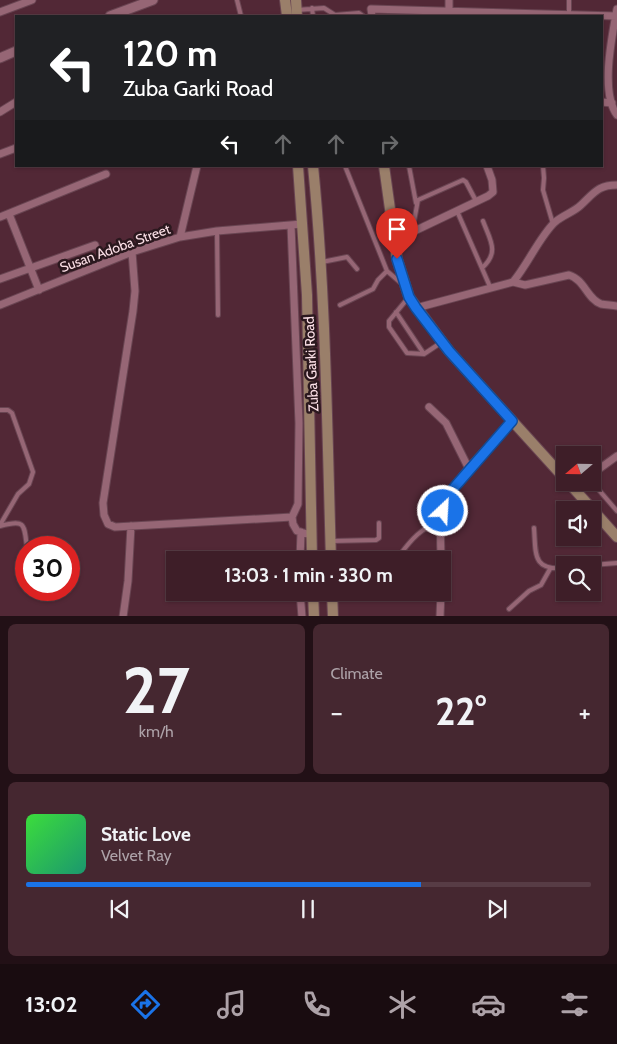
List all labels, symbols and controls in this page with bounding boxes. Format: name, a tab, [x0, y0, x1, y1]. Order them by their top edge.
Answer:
text: 120 m	[123, 32, 217, 75]
icon: left	[40, 35, 105, 100]
text: Zuba Garki Road	[123, 75, 273, 102]
icon: left	[216, 130, 244, 158]
icon: ahead	[269, 130, 297, 158]
icon: ahead	[322, 130, 350, 158]
icon: right	[375, 130, 403, 158]
pin	[376, 208, 418, 259]
icon: arrive	[383, 215, 411, 243]
street label: Susan Adoba Street	[57, 220, 173, 276]
street label: Zuba Garki Road	[300, 316, 322, 412]
north arrow	[556, 446, 601, 491]
map controls	[556, 446, 601, 601]
position arrow	[416, 484, 468, 536]
button: sound	[556, 501, 601, 546]
speed limit sign: 30	[15, 536, 80, 601]
button: search	[556, 556, 601, 601]
text: 13:03 · 1 min · 330 m	[224, 564, 393, 587]
text: 27	[122, 650, 190, 729]
text: Climate	[331, 664, 383, 683]
text: 22°	[435, 688, 486, 735]
text: −	[331, 695, 343, 729]
text: +	[579, 695, 591, 729]
text: km/h	[139, 722, 174, 741]
text: Static Love	[101, 823, 191, 846]
text: Velvet Ray	[101, 846, 172, 865]
icon: previous	[106, 895, 134, 923]
icon: pause	[294, 895, 322, 923]
icon: next	[483, 895, 511, 923]
icon: directions	[128, 987, 163, 1022]
icon: music	[214, 987, 249, 1022]
icon: phone	[299, 987, 334, 1022]
icon: climate	[385, 987, 420, 1022]
icon: car	[471, 987, 506, 1022]
icon: filters	[557, 987, 592, 1022]
text: 13:02	[25, 991, 77, 1018]

